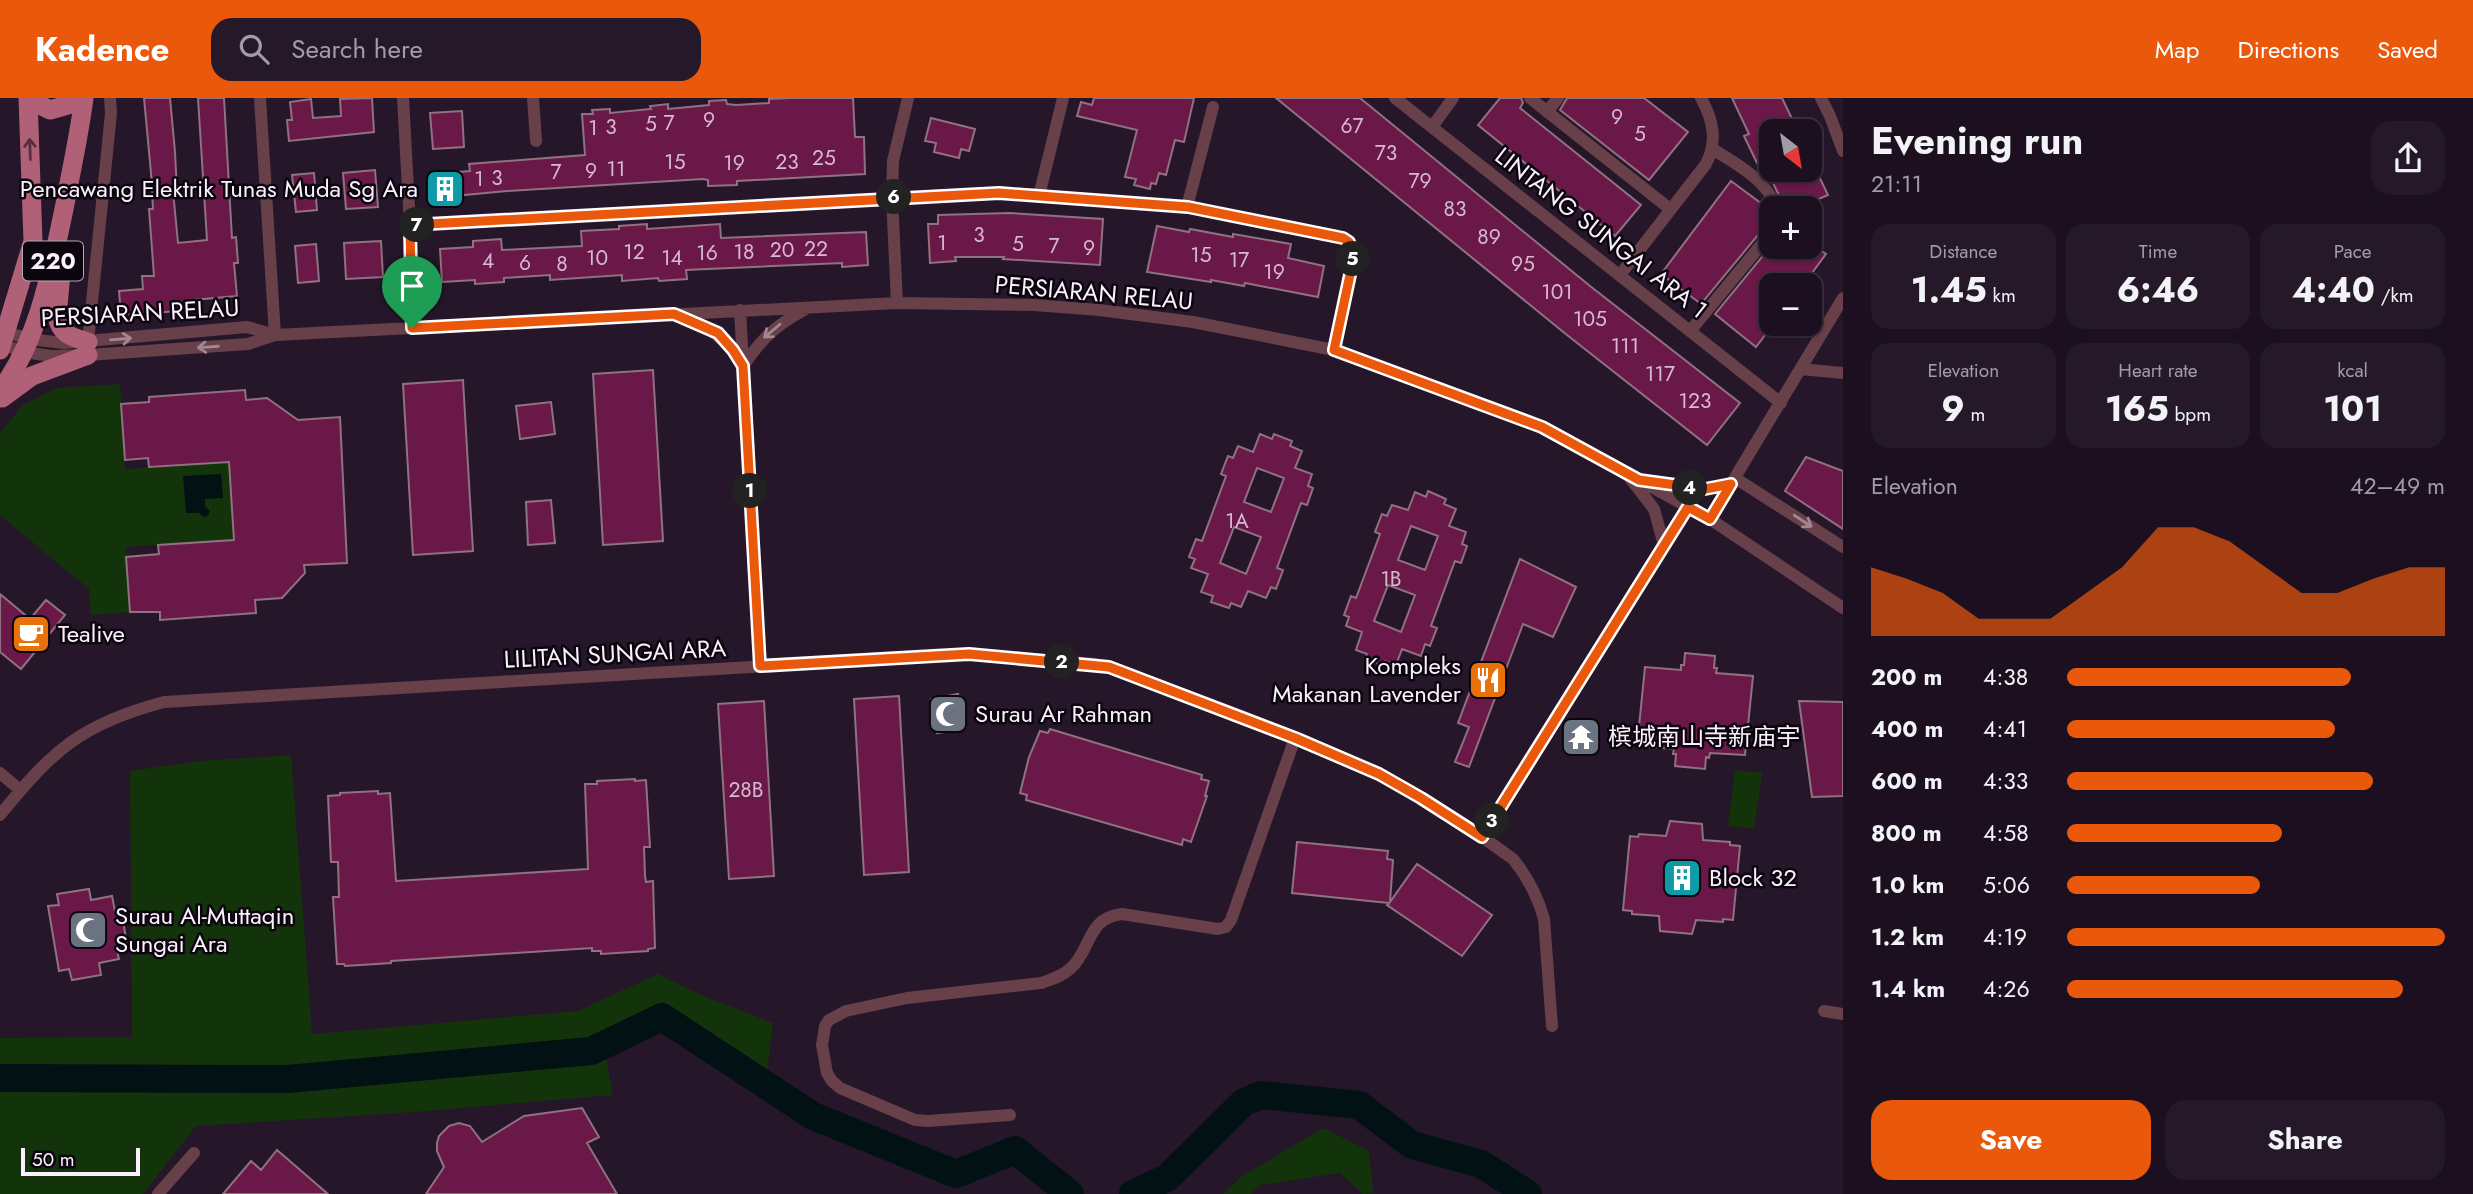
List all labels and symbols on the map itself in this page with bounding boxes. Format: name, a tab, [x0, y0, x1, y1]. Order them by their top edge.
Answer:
house number: 9	[1611, 102, 1623, 132]
house number: 9	[703, 105, 715, 135]
house number: 7	[663, 108, 675, 138]
house number: 5	[645, 109, 657, 139]
house number: 67	[1340, 111, 1364, 141]
house number: 3	[605, 112, 617, 142]
house number: 1	[588, 113, 598, 143]
house number: 5	[1634, 119, 1646, 149]
north arrow	[1759, 119, 1822, 182]
one-way arrow	[24, 138, 37, 161]
house number: 73	[1375, 138, 1397, 168]
street label: LINTANG SUNGAI ARA 1	[1488, 138, 1715, 327]
house number: 25	[812, 143, 836, 173]
house number: 15	[664, 147, 686, 177]
house number: 23	[775, 147, 799, 177]
house number: 19	[723, 148, 745, 178]
house number: 11	[607, 154, 625, 184]
house number: 9	[585, 156, 597, 186]
house number: 7	[550, 157, 562, 187]
house number: 3	[491, 163, 503, 193]
house number: 1	[474, 164, 484, 194]
house number: 79	[1408, 166, 1432, 196]
building icon: Pencawang Elektrik Tunas Muda Sg Ara	[424, 168, 466, 210]
place label: Pencawang Elektrik Tunas Muda Sg Ara	[20, 171, 418, 206]
pin: 6	[876, 180, 912, 214]
house number: 83	[1444, 194, 1466, 224]
pin: 7	[400, 208, 434, 242]
house number: 3	[973, 220, 985, 250]
house number: 89	[1477, 222, 1501, 252]
house number: 1	[937, 228, 947, 258]
house number: 5	[1012, 229, 1024, 259]
house number: 7	[1048, 231, 1060, 261]
house number: 9	[1083, 233, 1095, 263]
house number: 22	[804, 234, 828, 264]
house number: 20	[770, 235, 794, 265]
house number: 12	[623, 237, 645, 267]
house number: 18	[734, 237, 754, 267]
house number: 16	[696, 238, 718, 268]
house number: 15	[1190, 240, 1212, 270]
road number: 220	[23, 242, 83, 280]
pin: 5	[1336, 242, 1370, 276]
house number: 10	[586, 243, 608, 273]
house number: 14	[661, 243, 683, 273]
house number: 17	[1229, 245, 1249, 275]
house number: 4	[482, 246, 494, 276]
house number: 6	[519, 248, 531, 278]
house number: 8	[556, 249, 568, 279]
house number: 95	[1511, 249, 1535, 279]
pin	[382, 256, 442, 328]
house number: 19	[1263, 257, 1285, 287]
street label: PERSIARAN RELAU	[994, 266, 1195, 319]
house number: 101	[1541, 277, 1573, 307]
street label: PERSIARAN RELAU	[40, 290, 240, 335]
house number: 105	[1573, 304, 1607, 334]
one-way arrow	[764, 323, 782, 338]
house number: 111	[1611, 331, 1639, 361]
one-way arrow	[109, 332, 131, 345]
one-way arrow	[198, 341, 220, 354]
house number: 117	[1645, 359, 1675, 389]
house number: 123	[1679, 386, 1711, 416]
pin: 4	[1672, 470, 1708, 506]
pin: 1	[732, 474, 768, 508]
house number: 1A	[1225, 506, 1249, 536]
one-way arrow	[1793, 514, 1812, 528]
house number: 1B	[1380, 564, 1402, 594]
cafe icon: Tealive	[10, 613, 52, 655]
place label: Tealive	[58, 616, 125, 651]
street label: LILITAN SUNGAI ARA	[503, 630, 727, 677]
pin: 2	[1044, 644, 1080, 680]
place label: Kompleks Makanan Lavender	[1272, 648, 1462, 711]
restaurant icon: Kompleks Makanan Lavender	[1467, 659, 1509, 701]
mosque icon: Surau Ar Rahman	[927, 693, 969, 735]
place label: Surau Ar Rahman	[975, 696, 1152, 731]
temple icon: 槟城南山寺新庙宇	[1560, 716, 1602, 758]
place label: 槟城南山寺新庙宇	[1608, 719, 1800, 754]
house number: 28B	[728, 775, 764, 805]
pin: 3	[1474, 804, 1510, 838]
building icon: Block 32	[1661, 857, 1703, 899]
place label: Block 32	[1709, 860, 1797, 895]
place label: Surau Al-Muttaqin Sungai Ara	[115, 898, 294, 961]
mosque icon: Surau Al-Muttaqin Sungai Ara	[67, 909, 109, 951]
scale bar	[21, 1145, 140, 1177]

